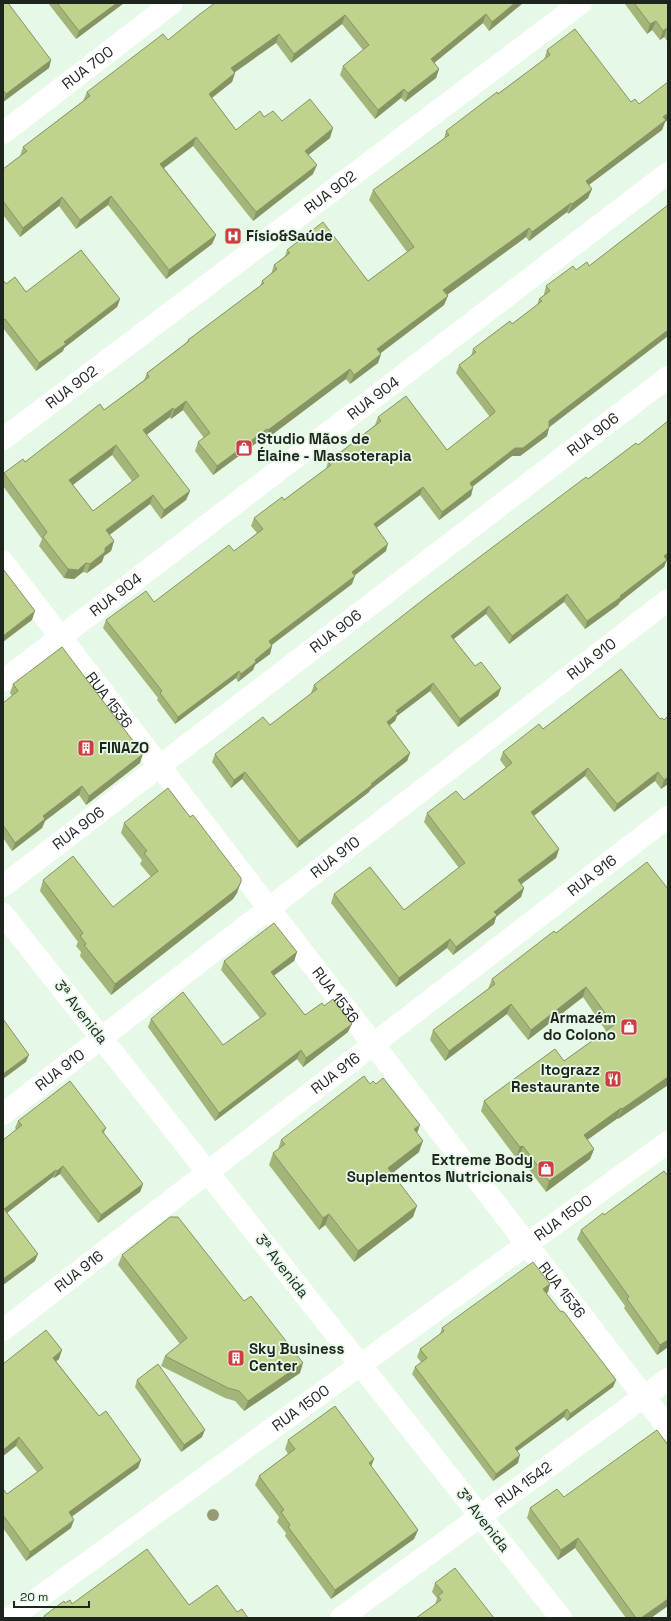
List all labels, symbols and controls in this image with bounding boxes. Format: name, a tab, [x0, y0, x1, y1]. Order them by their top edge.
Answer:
street label: RUA 700	[58, 42, 117, 93]
street label: RUA 902	[300, 166, 360, 217]
hospital icon: Físio&Saúde	[223, 226, 243, 246]
place label: Físio&Saúde	[246, 226, 333, 245]
street label: RUA 902	[42, 361, 101, 413]
street label: RUA 904	[343, 372, 403, 424]
street label: RUA 906	[563, 408, 622, 460]
place label: Studio Mãos de Élaine - Massoterapia	[257, 429, 412, 465]
shop icon: Studio Mãos de Élaine - Massoterapia	[234, 438, 254, 458]
street label: RUA 904	[86, 568, 145, 620]
street label: RUA 906	[306, 605, 365, 657]
street label: RUA 910	[563, 634, 620, 684]
street label: RUA 1536	[82, 668, 137, 732]
building icon: FINAZO	[76, 738, 96, 758]
place label: FINAZO	[99, 738, 149, 757]
street label: RUA 906	[48, 802, 108, 854]
street label: RUA 910	[306, 832, 364, 882]
street label: RUA 916	[563, 850, 620, 900]
street label: RUA 1536	[308, 963, 364, 1027]
street label: 3ª Avenida	[51, 976, 113, 1048]
place label: Armazém do Colono	[543, 1008, 616, 1044]
shop icon: Armazém do Colono	[619, 1017, 639, 1037]
street label: RUA 910	[31, 1044, 88, 1095]
street label: RUA 916	[307, 1048, 364, 1098]
place label: Itograzz Restaurante	[511, 1060, 600, 1096]
restaurant icon: Itograzz Restaurante	[603, 1069, 623, 1089]
place label: Extreme Body Suplementos Nutricionais	[347, 1150, 533, 1186]
shop icon: Extreme Body Suplementos Nutricionais	[536, 1159, 556, 1179]
street label: RUA 1500	[530, 1190, 596, 1245]
street label: 3ª Avenida	[252, 1230, 314, 1302]
street label: RUA 916	[50, 1246, 107, 1296]
street label: RUA 1536	[535, 1258, 590, 1322]
place label: Sky Business Center	[249, 1339, 344, 1375]
building icon: Sky Business Center	[226, 1348, 246, 1368]
street label: RUA 1500	[268, 1380, 333, 1435]
street label: RUA 1542	[491, 1457, 555, 1511]
street label: 3ª Avenida	[453, 1484, 515, 1556]
scale bar	[14, 1583, 89, 1609]
text: 20 m	[20, 1589, 48, 1605]

